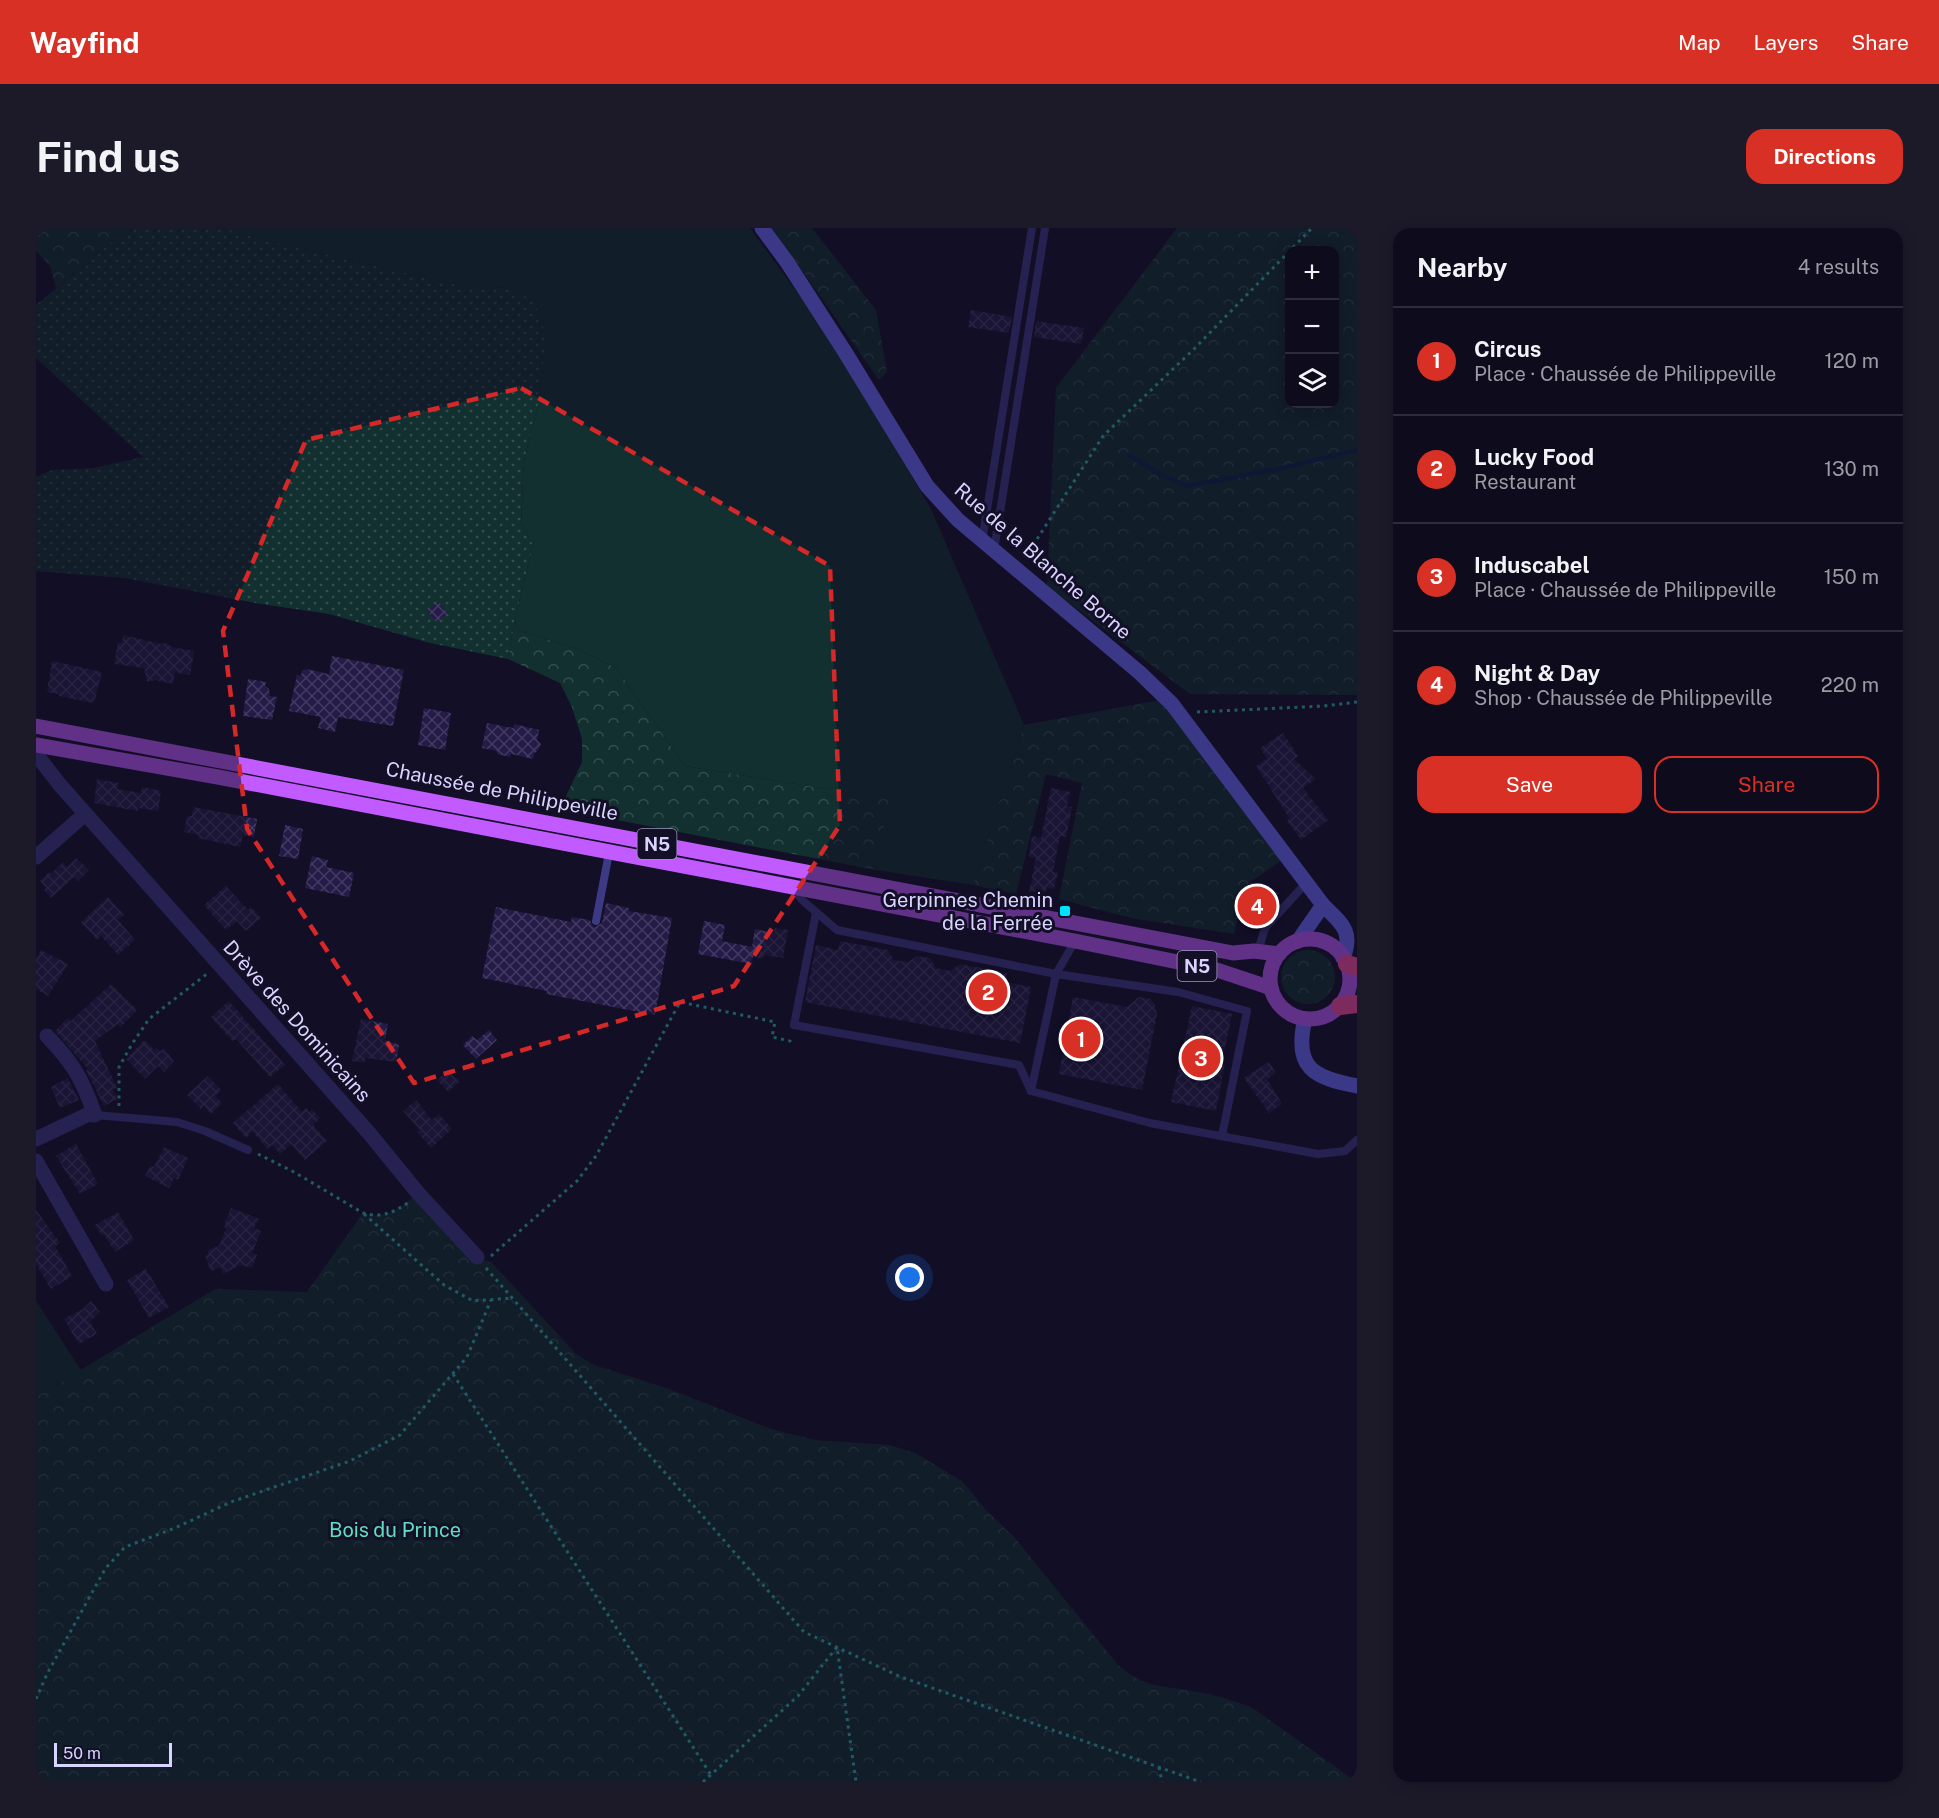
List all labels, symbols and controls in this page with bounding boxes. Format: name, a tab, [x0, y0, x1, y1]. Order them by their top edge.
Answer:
text: Wayfind	[30, 26, 140, 59]
text: Map	[1678, 30, 1721, 55]
text: Layers	[1754, 30, 1818, 55]
text: Share	[1851, 30, 1909, 55]
button: Directions	[1746, 129, 1903, 184]
text: Find us	[36, 132, 180, 181]
map controls	[1285, 246, 1339, 408]
button: +	[1285, 246, 1339, 300]
text: Nearby	[1417, 252, 1507, 283]
text: 4 results	[1798, 255, 1879, 279]
button: −	[1285, 300, 1339, 354]
text: Circus	[1474, 336, 1541, 362]
text: 1	[1432, 349, 1441, 373]
text: 120 m	[1825, 349, 1879, 373]
button: layers	[1285, 354, 1339, 408]
text: Place · Chaussée de Philippeville	[1474, 362, 1776, 386]
text: Lucky Food	[1474, 444, 1594, 470]
text: 2	[1430, 457, 1443, 481]
text: 130 m	[1824, 457, 1879, 481]
text: Restaurant	[1474, 470, 1576, 494]
street label: Rue de la Blanche Borne	[950, 478, 1136, 644]
text: Induscabel	[1474, 552, 1590, 578]
text: 3	[1430, 565, 1443, 589]
text: 150 m	[1824, 565, 1879, 589]
text: Place · Chaussée de Philippeville	[1474, 578, 1776, 602]
text: Night & Day	[1474, 660, 1600, 686]
text: 4	[1430, 673, 1443, 697]
text: 220 m	[1821, 673, 1879, 697]
text: Shop · Chaussée de Philippeville	[1474, 686, 1773, 710]
button: Save	[1417, 756, 1642, 813]
button: Share	[1654, 756, 1879, 813]
street label: Chaussée de Philippeville	[384, 757, 620, 825]
road number: N5	[638, 829, 676, 859]
pin: 4	[1238, 884, 1276, 928]
place label: Gerpinnes Chemin de la Ferrée	[882, 888, 1053, 935]
marker: Gerpinnes Chemin de la Ferrée	[1058, 904, 1072, 918]
street label: Drève des Dominicains	[218, 935, 376, 1107]
road number: N5	[1178, 951, 1216, 981]
pin: 2	[968, 970, 1008, 1014]
pin: 1	[1062, 1016, 1100, 1062]
pin: 3	[1182, 1036, 1220, 1080]
your location	[895, 1263, 924, 1292]
park label: Bois du Prince	[329, 1518, 461, 1542]
scale bar	[54, 1740, 172, 1768]
text: 50 m	[63, 1744, 101, 1763]

